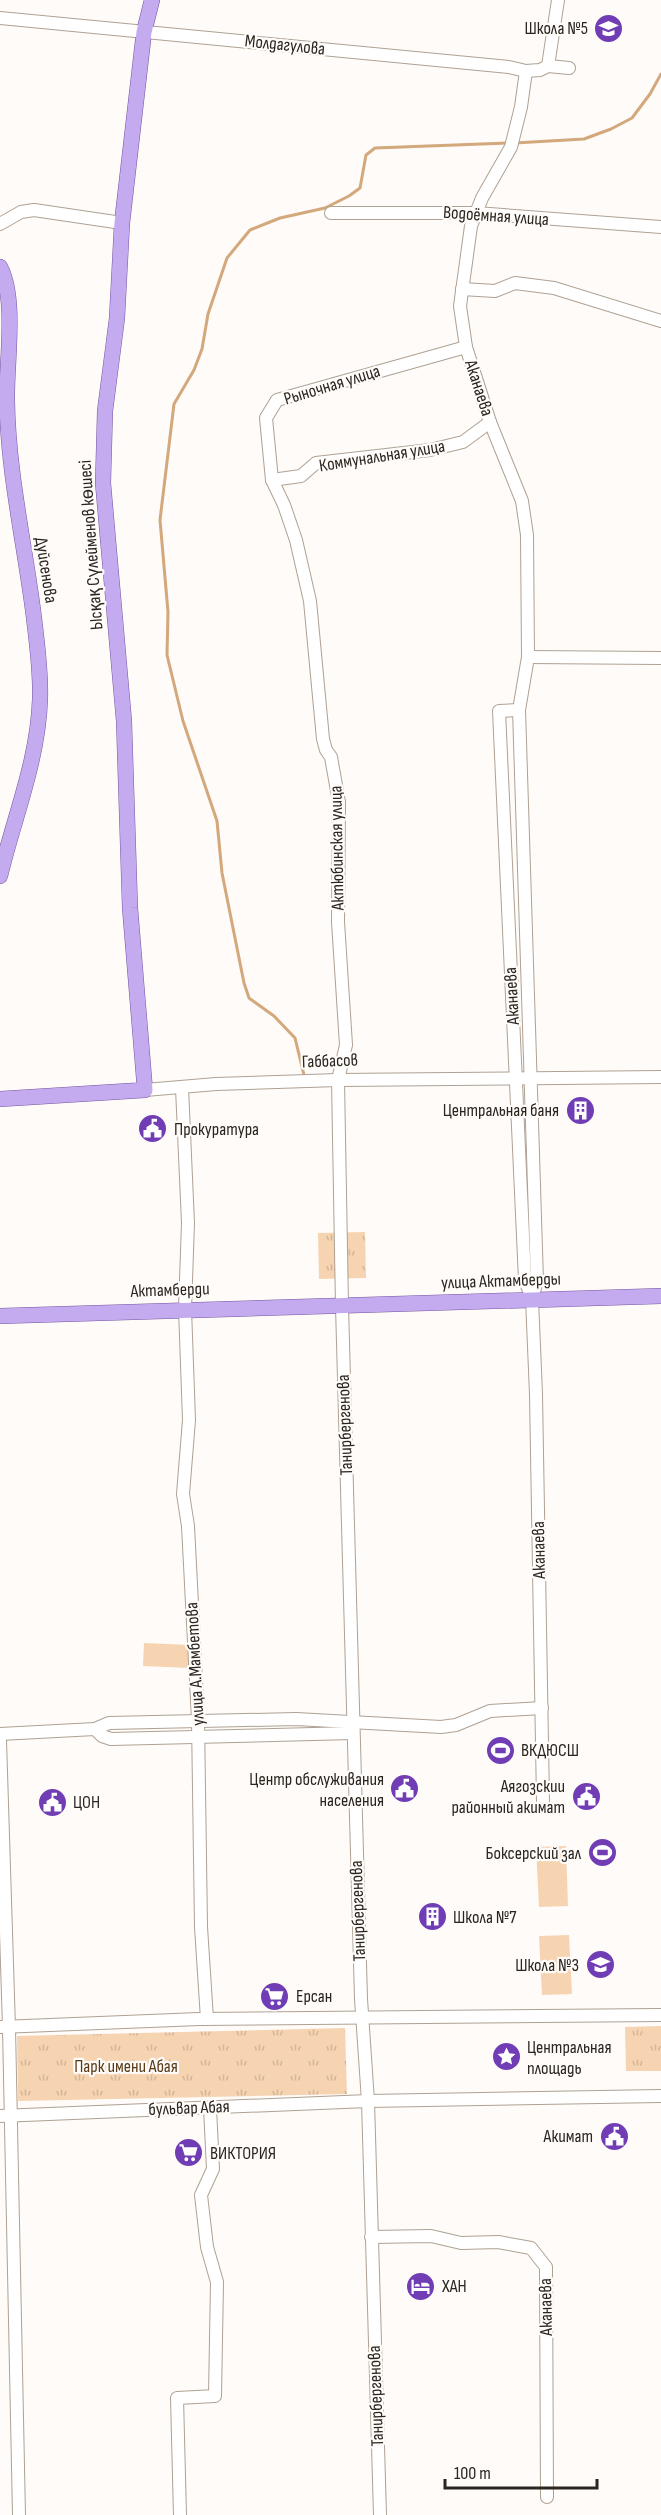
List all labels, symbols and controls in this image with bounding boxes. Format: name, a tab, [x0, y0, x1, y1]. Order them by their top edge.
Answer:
school or university icon: Школа №5	[593, 12, 625, 44]
place label: Школа №5	[524, 18, 588, 39]
street label: Молдагулова	[244, 30, 326, 60]
street label: Водоёмная улица	[442, 202, 550, 230]
street label: Аканаева	[460, 356, 498, 419]
street label: Рыночная улица	[281, 360, 383, 410]
street label: Коммунальная улица	[318, 436, 446, 476]
street label: Ысқақ Сүлейменов көшесі	[75, 459, 107, 631]
street label: Дуйсенова	[30, 535, 62, 605]
street label: Актюбинская улица	[325, 785, 349, 912]
street label: Аканаева	[500, 967, 524, 1026]
street label: Габбасов	[302, 1050, 358, 1072]
building icon: Центральная баня	[564, 1094, 596, 1126]
place label: Центральная баня	[443, 1100, 559, 1121]
public building icon: Прокуратура	[137, 1113, 169, 1145]
place label: Прокуратура	[174, 1119, 259, 1140]
street label: улица Актамберды	[441, 1268, 561, 1294]
street label: Актамберди	[129, 1278, 210, 1302]
street label: Танирбергенова	[333, 1374, 357, 1476]
street label: Аканаева	[528, 1521, 550, 1580]
street label: улица А.Мамбетова	[181, 1602, 209, 1726]
sports icon: ВКДЮСШ	[484, 1734, 516, 1766]
place label: ВКДЮСШ	[521, 1740, 579, 1761]
place label: Центр обслуживания населения	[249, 1769, 384, 1811]
public building icon: Центр обслуживания населения	[389, 1773, 421, 1805]
place label: Аягозскии районный акимат	[451, 1776, 565, 1818]
public building icon: Аягозскии районный акимат	[570, 1780, 602, 1812]
public building icon: ЦОН	[36, 1786, 68, 1818]
place label: ЦОН	[73, 1792, 100, 1813]
sports icon: Боксерский зал	[586, 1837, 618, 1869]
place label: Боксерский зал	[486, 1843, 582, 1864]
street label: Танирбергенова	[346, 1860, 370, 1962]
building icon: Школа №7	[416, 1901, 448, 1933]
place label: Школа №7	[453, 1907, 517, 1928]
school or university icon: Школа №3	[584, 1949, 616, 1981]
place label: Школа №3	[515, 1955, 579, 1976]
supermarket icon: Ерсан	[259, 1980, 291, 2012]
place label: Ерсан	[296, 1986, 332, 2007]
place label: Центральная площадь	[527, 2037, 612, 2079]
place icon: Центральная площадь	[490, 2041, 522, 2073]
park label: Парк имени Абая	[74, 2056, 178, 2077]
street label: бульвар Абая	[148, 2096, 230, 2120]
public building icon: Акимат	[598, 2120, 630, 2152]
place label: Акимат	[542, 2126, 593, 2147]
supermarket icon: ВИКТОРИЯ	[173, 2137, 205, 2169]
place label: ВИКТОРИЯ	[210, 2143, 276, 2164]
hotel icon: ХАН	[405, 2270, 437, 2302]
place label: ХАН	[441, 2276, 467, 2297]
street label: Аканаева	[535, 2278, 557, 2337]
street label: Танирбергенова	[364, 2345, 388, 2447]
scale bar	[445, 2452, 596, 2490]
text: 100 m	[454, 2463, 491, 2484]

